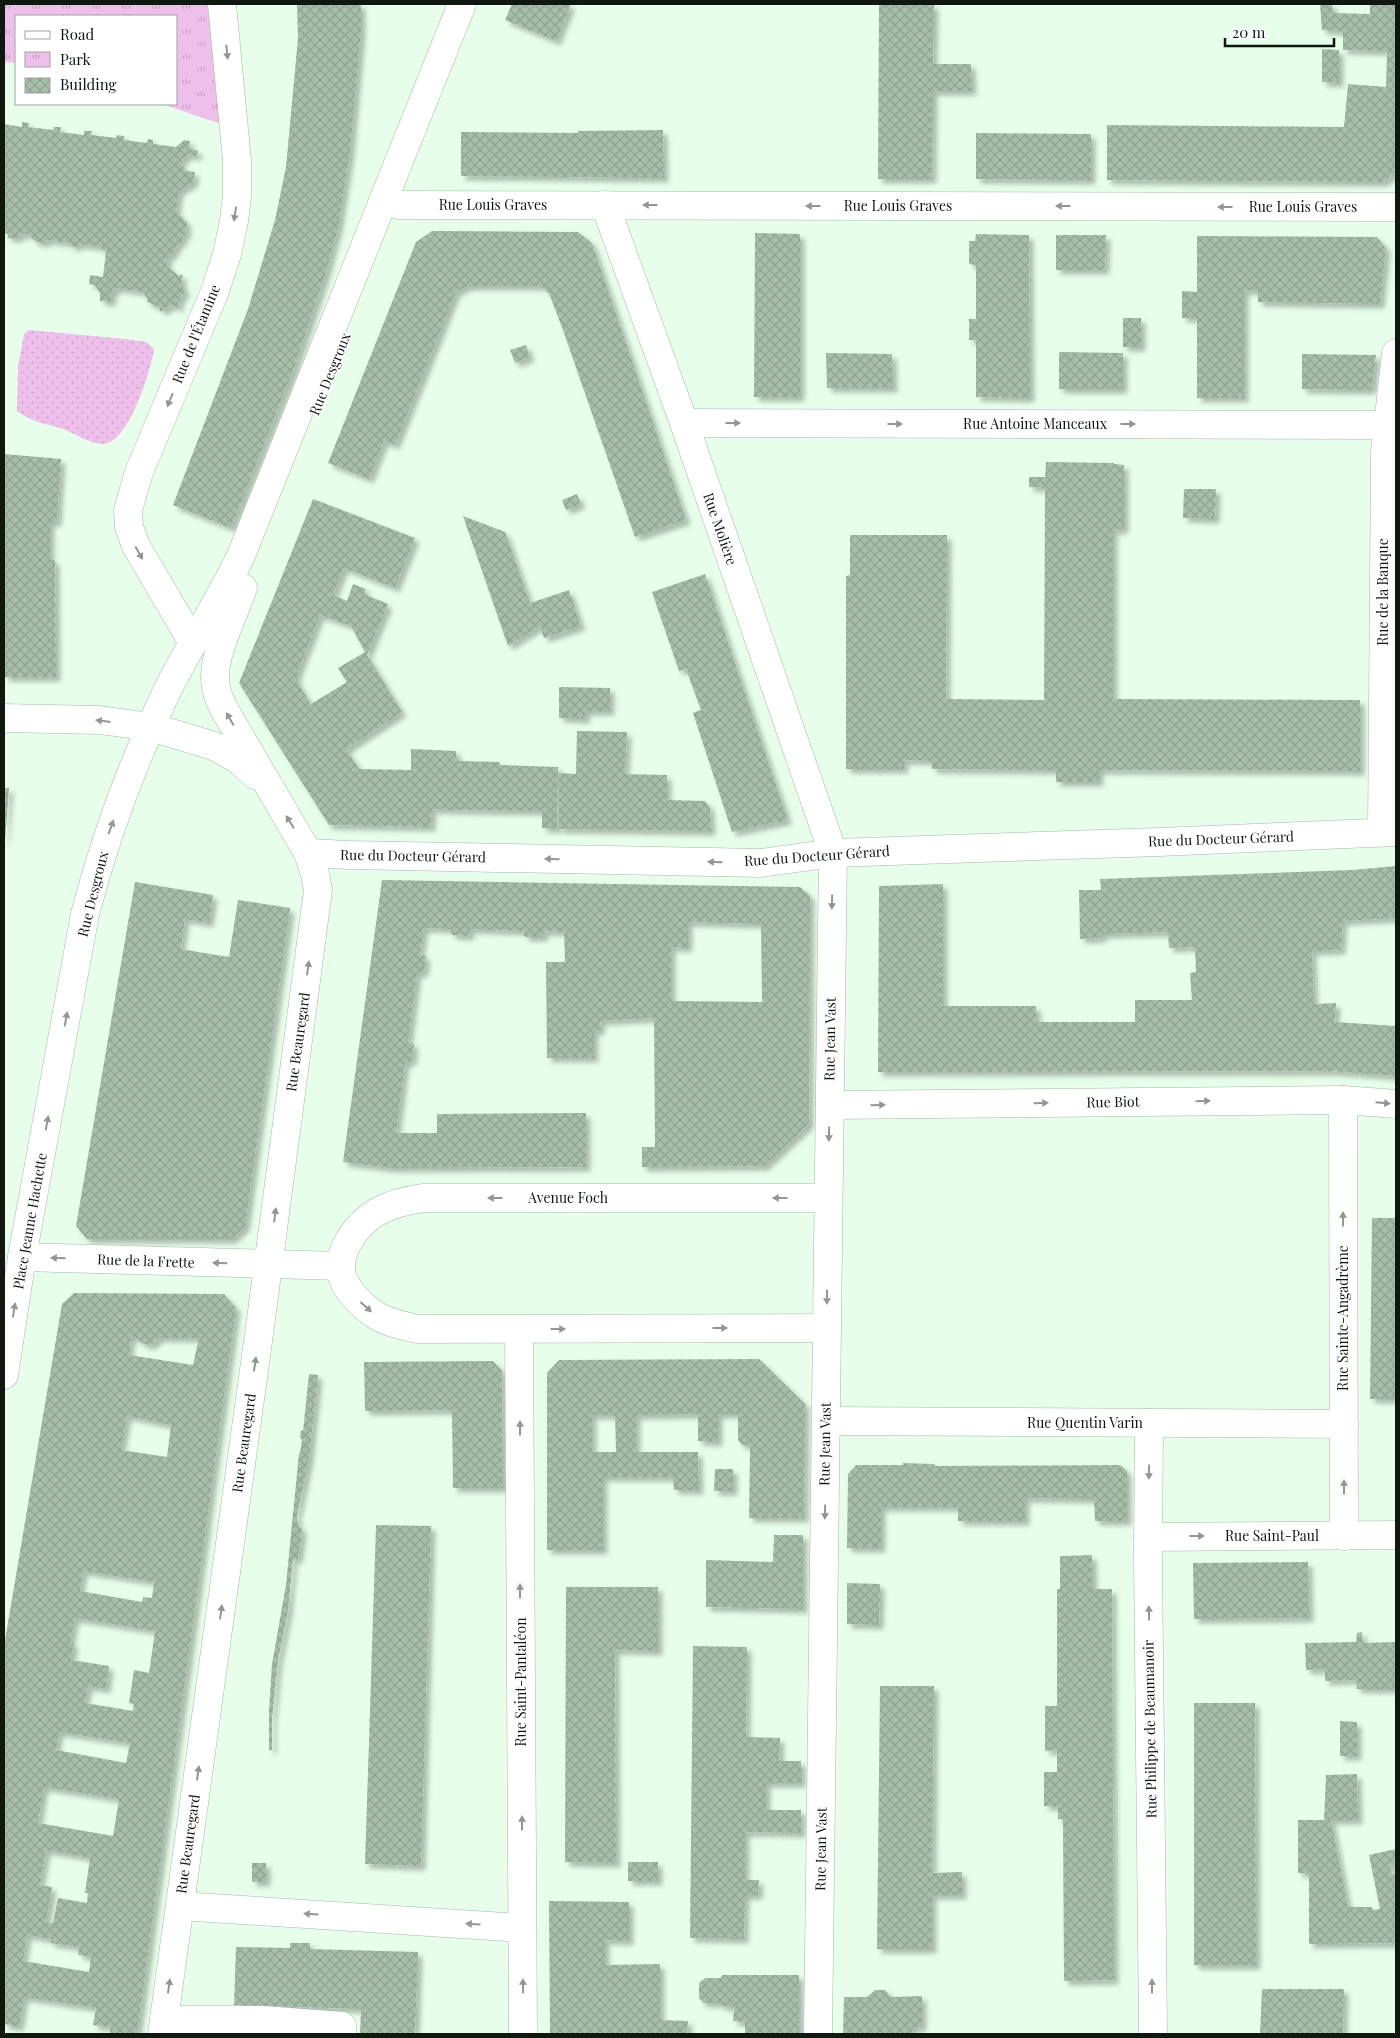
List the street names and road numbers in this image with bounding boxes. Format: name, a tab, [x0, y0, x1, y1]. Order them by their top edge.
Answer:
street label: Rue Louis Graves	[439, 195, 547, 214]
street label: Rue Louis Graves	[844, 196, 952, 215]
street label: Rue Louis Graves	[1249, 197, 1357, 216]
street label: Rue de l'Étamine	[167, 282, 224, 386]
street label: Rue Desgroux	[304, 329, 355, 418]
street label: Rue Antoine Manceaux	[963, 414, 1108, 433]
street label: Rue Molière	[699, 490, 742, 568]
street label: Rue de la Banque	[1373, 538, 1392, 646]
street label: Rue du Docteur Gérard	[1148, 826, 1294, 851]
street label: Rue du Docteur Gérard	[744, 841, 890, 870]
street label: Rue du Docteur Gérard	[340, 845, 486, 866]
street label: Rue Desgroux	[73, 848, 113, 939]
street label: Rue Beauregard	[281, 991, 314, 1093]
street label: Rue Jean Vast	[819, 996, 840, 1081]
street label: Rue Biot	[1086, 1092, 1141, 1111]
street label: Place Jeanne Hachette	[8, 1151, 51, 1291]
street label: Avenue Foch	[527, 1188, 609, 1207]
street label: Rue Sainte-Angadrème	[1333, 1245, 1352, 1391]
street label: Rue de la Frette	[97, 1249, 195, 1272]
street label: Rue Beauregard	[227, 1392, 260, 1494]
street label: Rue Jean Vast	[814, 1401, 835, 1486]
street label: Rue Quentin Varin	[1027, 1413, 1144, 1432]
street label: Rue Saint-Paul	[1225, 1526, 1319, 1545]
street label: Rue Saint-Pantaléon	[511, 1617, 530, 1747]
street label: Rue Philippe de Beaumanoir	[1138, 1639, 1161, 1818]
street label: Rue Beauregard	[171, 1793, 204, 1895]
street label: Rue Jean Vast	[810, 1806, 831, 1891]

